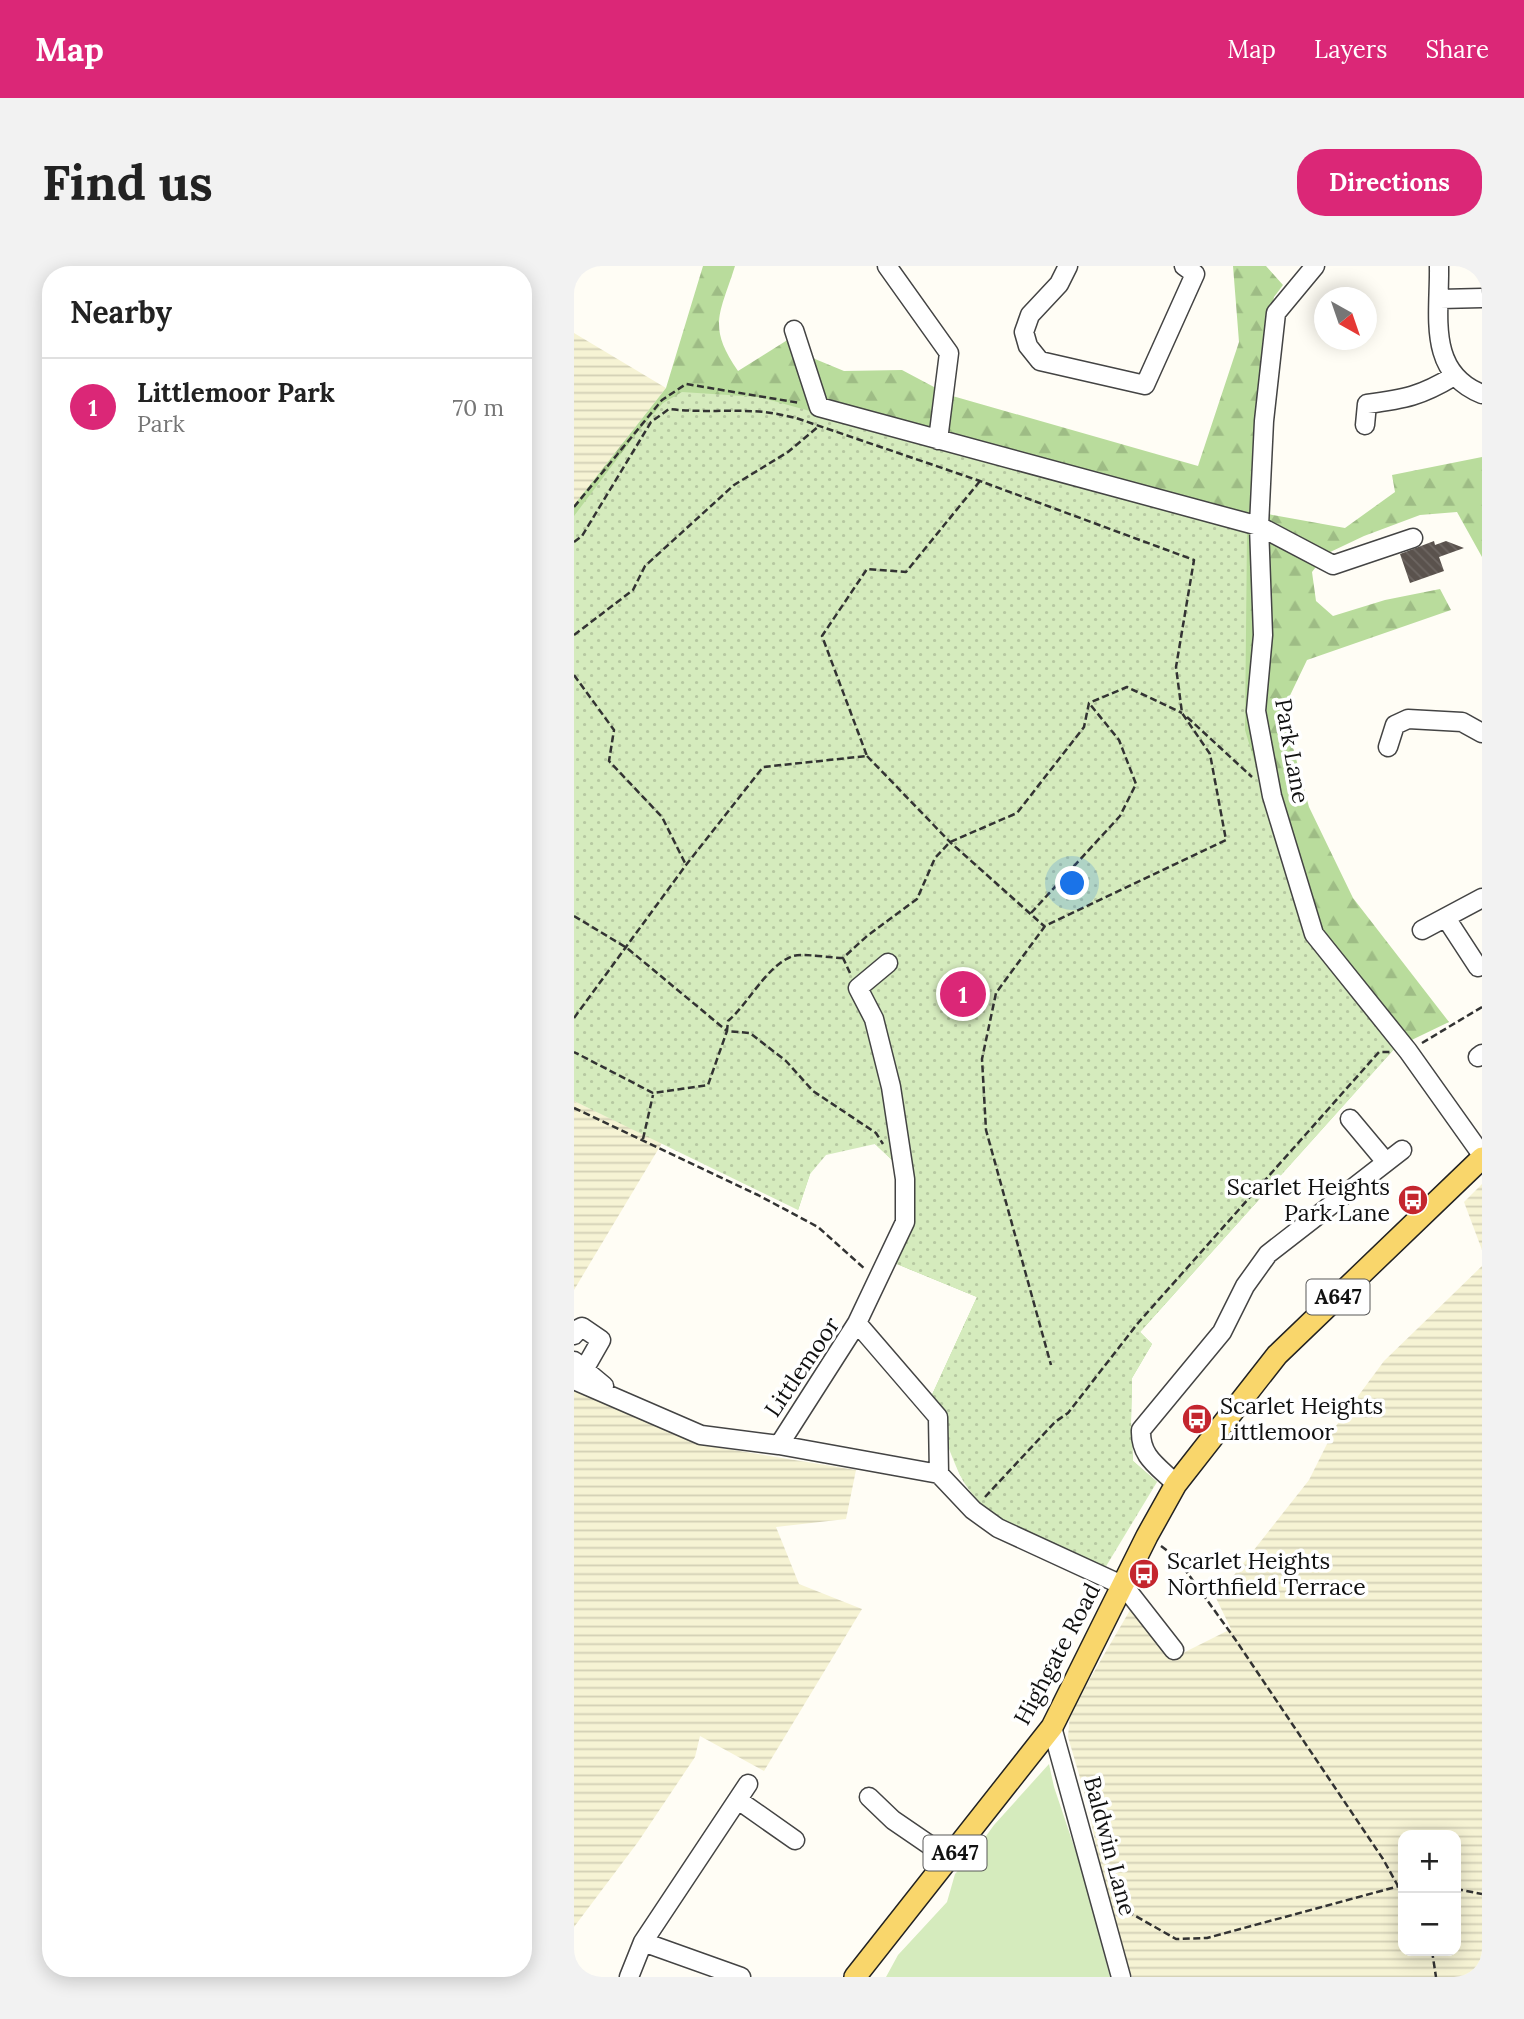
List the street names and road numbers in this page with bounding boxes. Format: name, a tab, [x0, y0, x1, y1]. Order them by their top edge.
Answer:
street label: Park Lane	[1269, 696, 1316, 806]
road number: A647	[1306, 1280, 1370, 1314]
street label: Littlemoor	[758, 1311, 846, 1422]
street label: Highgate Road	[1007, 1578, 1106, 1730]
street label: Baldwin Lane	[1078, 1773, 1143, 1919]
road number: A647	[924, 1836, 986, 1870]

